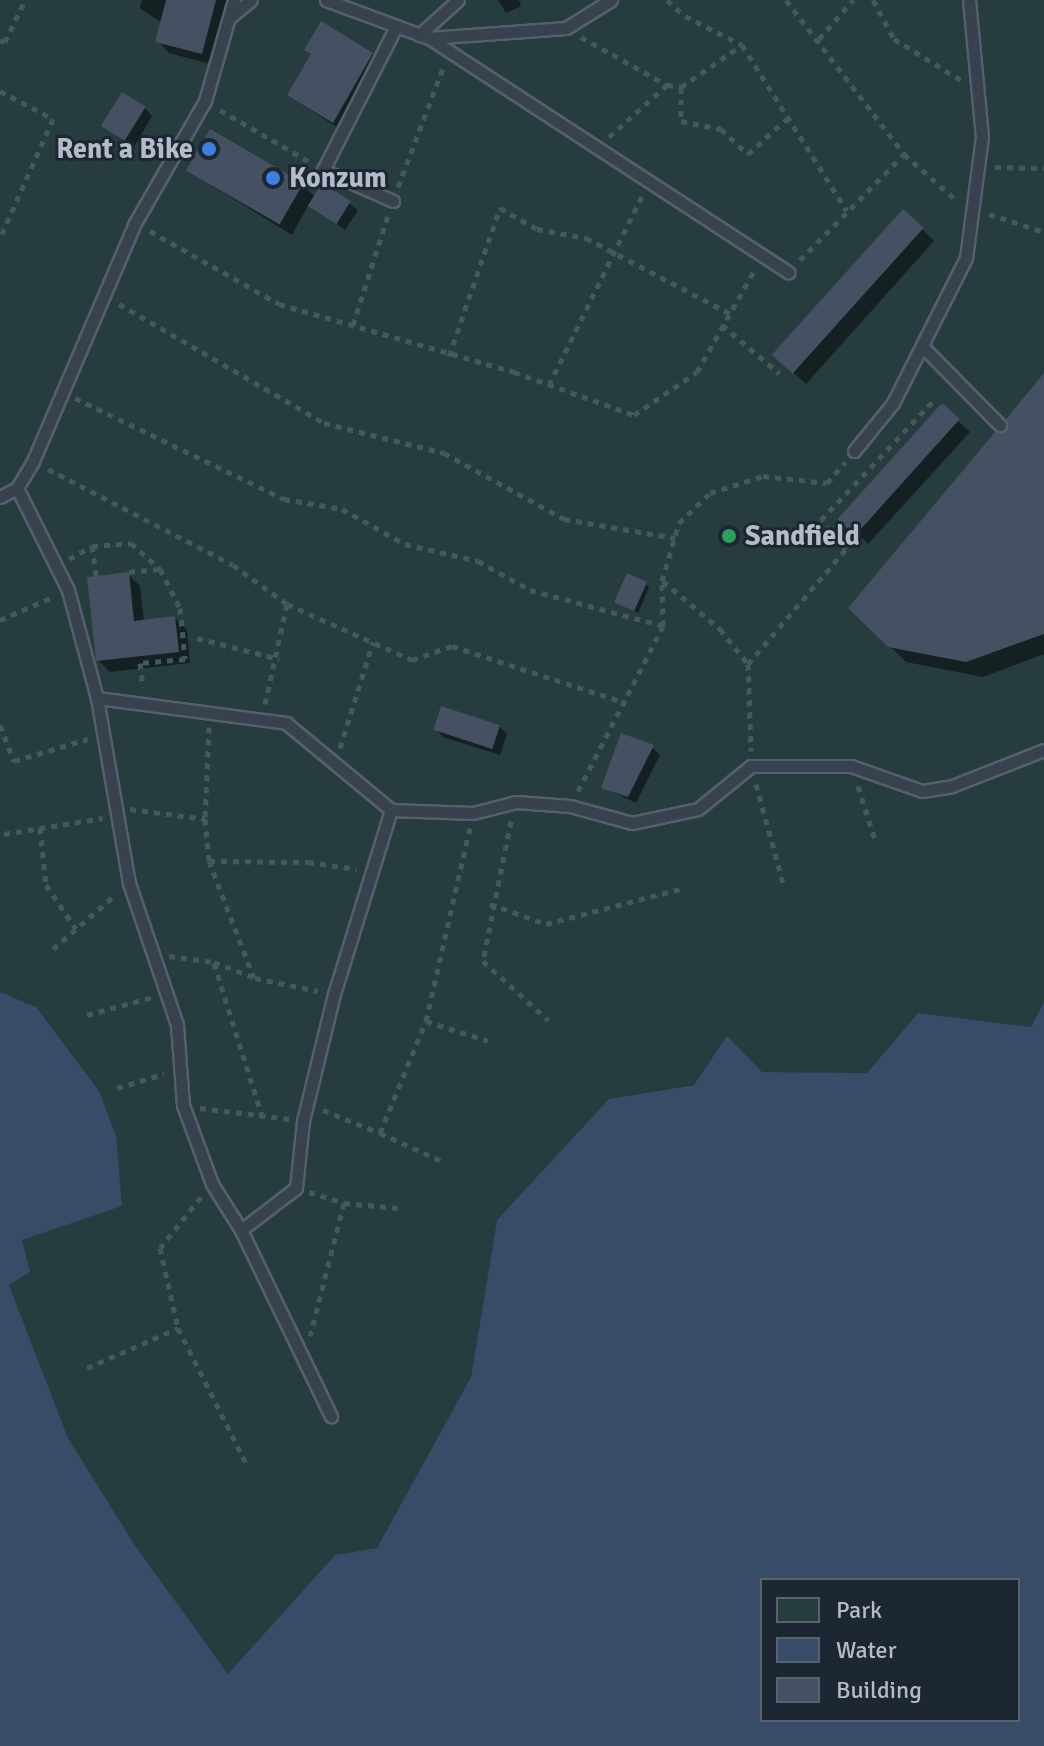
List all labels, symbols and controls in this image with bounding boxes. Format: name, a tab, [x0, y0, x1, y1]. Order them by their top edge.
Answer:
place label: Rent a Bike	[56, 132, 193, 166]
marker: Rent a Bike	[200, 140, 218, 158]
place label: Konzum	[289, 161, 387, 195]
marker: Konzum	[264, 169, 282, 187]
place label: Sandfield	[745, 519, 860, 553]
marker: Sandfield	[720, 527, 738, 545]
legend	[760, 1578, 1020, 1722]
text: Park	[836, 1595, 882, 1625]
text: Water	[836, 1635, 896, 1665]
text: Building	[836, 1675, 922, 1705]

